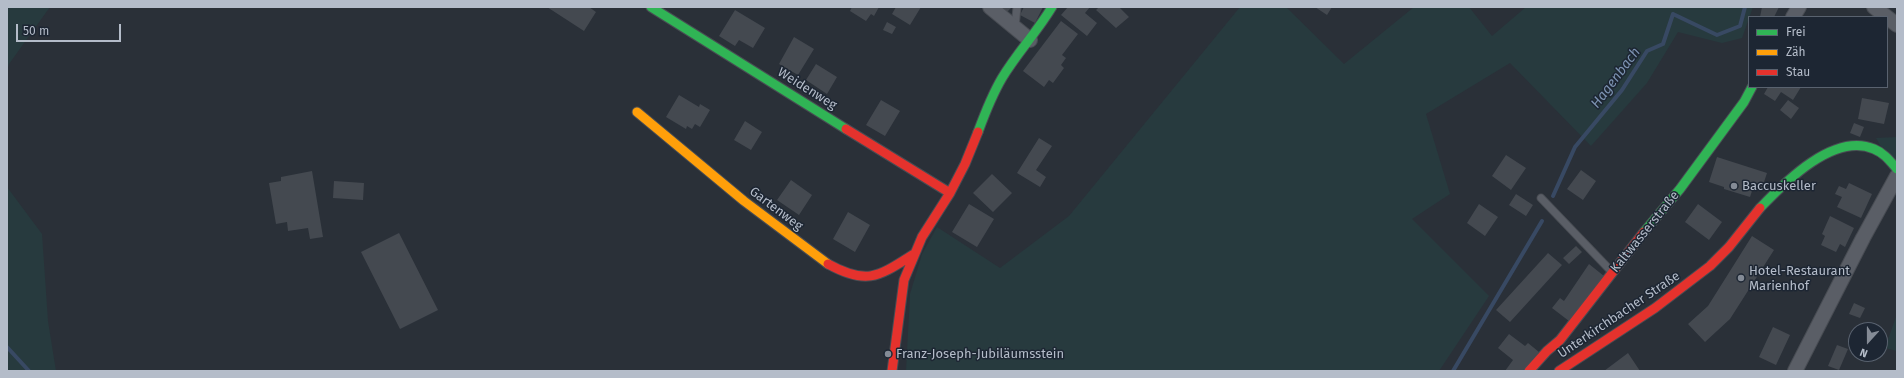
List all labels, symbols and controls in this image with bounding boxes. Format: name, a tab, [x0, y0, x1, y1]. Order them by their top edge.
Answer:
scale bar	[18, 16, 123, 42]
legend	[1748, 16, 1888, 88]
text: 50 m	[23, 24, 49, 38]
text: Frei	[1786, 25, 1806, 39]
water label: Hagenbach	[1588, 44, 1644, 112]
text: Zäh	[1786, 45, 1806, 59]
street label: Weidenweg	[774, 65, 840, 113]
text: Stau	[1786, 65, 1810, 79]
place label: Baccuskeller	[1742, 178, 1816, 194]
marker: Baccuskeller	[1729, 181, 1739, 191]
street label: Gartenweg	[746, 184, 806, 234]
street label: Kaltwasserstraße	[1607, 188, 1683, 276]
place label: Hotel-Restaurant Marienhof	[1749, 263, 1850, 294]
street label: Unterkirchbacher Straße	[1555, 268, 1683, 362]
marker: Hotel-Restaurant Marienhof	[1736, 273, 1746, 283]
north arrow	[1848, 322, 1888, 362]
text: N	[1858, 345, 1870, 360]
place label: Franz-Joseph-Jubiläumsstein	[896, 346, 1064, 362]
marker: Franz-Joseph-Jubiläumsstein	[883, 349, 893, 359]

